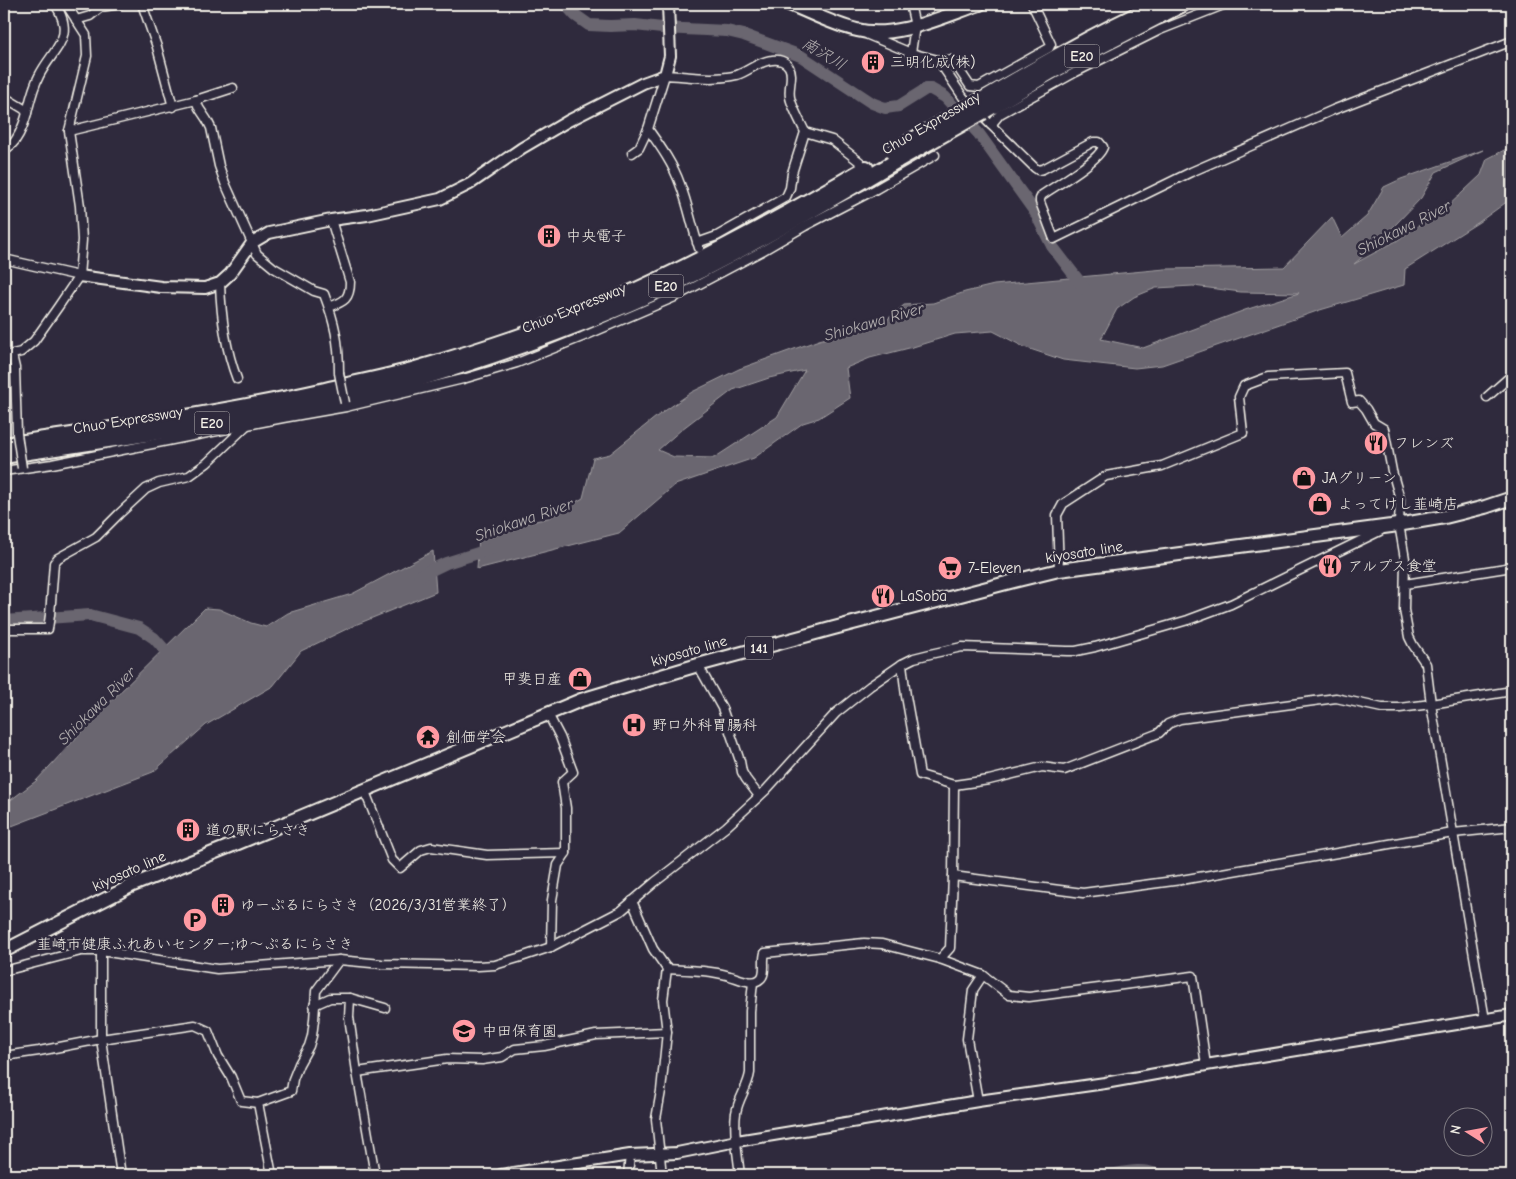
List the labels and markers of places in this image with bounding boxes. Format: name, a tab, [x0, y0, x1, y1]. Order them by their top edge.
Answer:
building icon: 三明化成(株)	[860, 49, 886, 75]
place label: 三明化成(株)	[890, 53, 975, 71]
building icon: 中央電子	[536, 223, 562, 249]
place label: 中央電子	[566, 227, 626, 245]
restaurant icon: フレンズ	[1363, 430, 1389, 456]
place label: フレンズ	[1394, 434, 1454, 452]
shop icon: JAグリーン	[1291, 465, 1317, 491]
place label: JAグリーン	[1322, 469, 1397, 487]
shop icon: よってけし韮崎店	[1307, 491, 1333, 517]
place label: よってけし韮崎店	[1338, 495, 1458, 513]
restaurant icon: アルプス食堂	[1317, 553, 1343, 579]
supermarket icon: 7-Eleven	[937, 555, 963, 581]
place label: アルプス食堂	[1348, 557, 1437, 575]
place label: 7-Eleven	[968, 559, 1022, 577]
restaurant icon: LaSoba	[870, 583, 896, 609]
place label: LaSoba	[900, 587, 947, 605]
shop icon: 甲斐日産	[567, 666, 593, 692]
place label: 甲斐日産	[502, 670, 562, 688]
hospital icon: 野口外科胃腸科	[621, 712, 647, 738]
place label: 野口外科胃腸科	[652, 716, 757, 734]
temple icon: 創価学会	[415, 724, 441, 750]
place label: 創価学会	[446, 728, 506, 746]
building icon: 道の駅にらさき	[175, 817, 201, 843]
place label: 道の駅にらさき	[206, 821, 310, 839]
building icon: ゆーぷるにらさき（2026/3/31営業終了）	[210, 892, 236, 918]
place label: ゆーぷるにらさき（2026/3/31営業終了）	[240, 896, 517, 914]
parking icon: 韮崎市健康ふれあいセンター;ゆ～ぷるにらさき	[182, 907, 208, 933]
place label: 韮崎市健康ふれあいセンター;ゆ～ぷるにらさき	[37, 935, 353, 953]
school or university icon: 中田保育園	[451, 1018, 477, 1044]
place label: 中田保育園	[482, 1022, 557, 1040]

